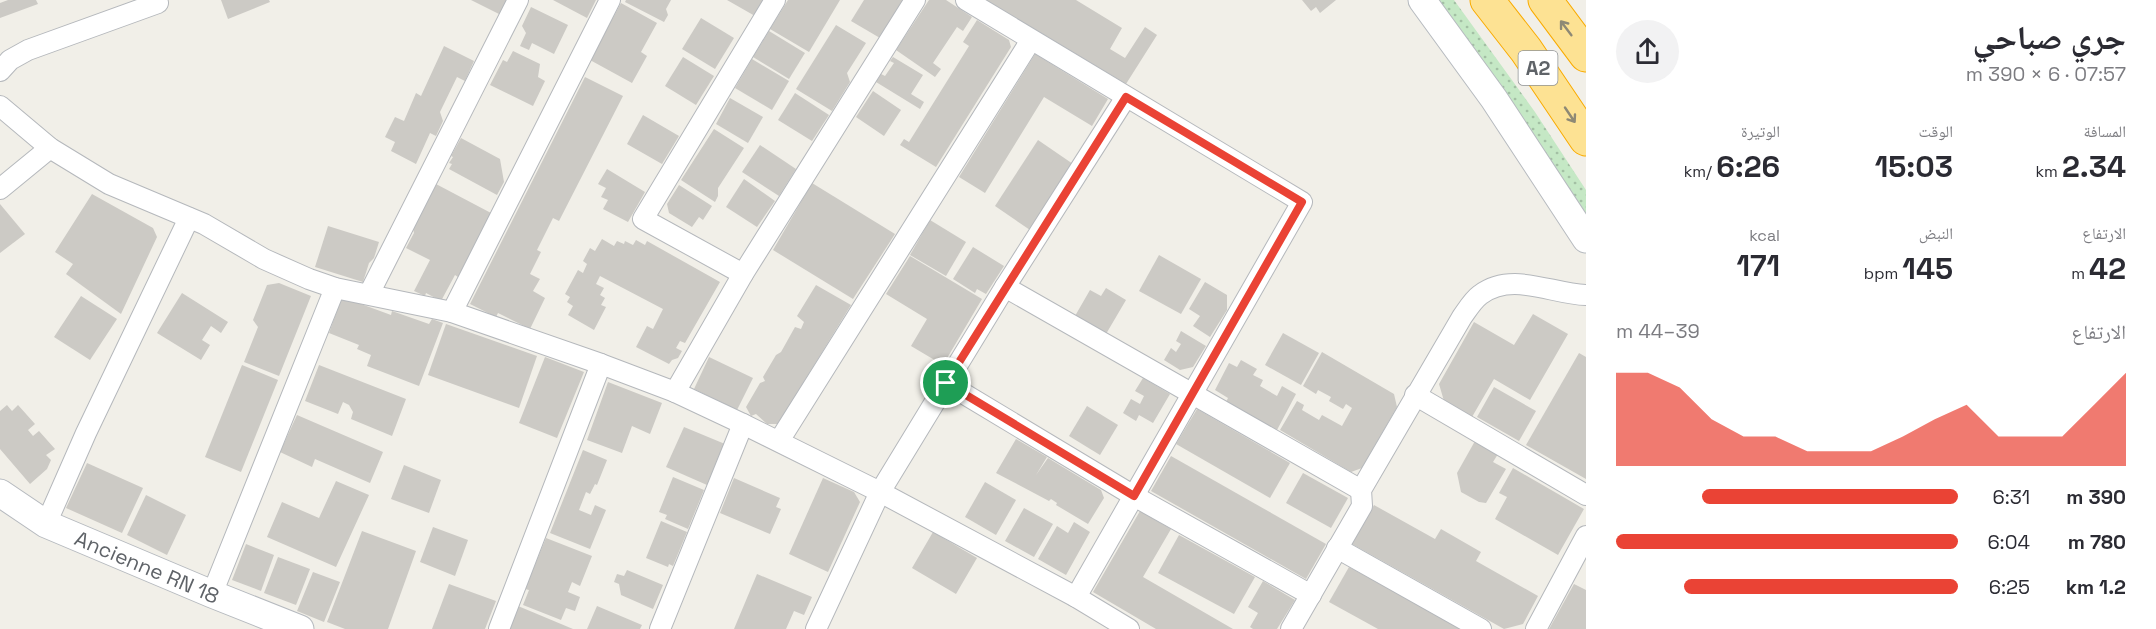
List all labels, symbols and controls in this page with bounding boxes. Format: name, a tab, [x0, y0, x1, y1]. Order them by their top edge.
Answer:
text: جري صباحي	[1973, 17, 2126, 59]
one-way arrow	[1559, 20, 1572, 36]
button: share	[1616, 20, 1679, 83]
road number: A2	[1518, 51, 1558, 85]
text: 07:57 · 6 × 390 m	[1966, 61, 2126, 87]
one-way arrow	[1564, 107, 1576, 123]
text: الوتيرة	[1741, 121, 1780, 142]
text: الوقت	[1919, 121, 1953, 142]
text: المسافة	[2084, 121, 2126, 142]
text: 6:26	[1716, 147, 1780, 186]
text: 15:03	[1875, 147, 1953, 186]
text: 2.34	[2062, 147, 2126, 186]
text: /km	[1684, 161, 1716, 182]
text: km	[2035, 161, 2062, 182]
text: النبض	[1919, 223, 1953, 244]
text: الارتفاع	[2082, 223, 2126, 244]
text: kcal	[1749, 225, 1780, 246]
text: 171	[1737, 246, 1780, 285]
text: 145	[1902, 249, 1953, 288]
text: 42	[2089, 249, 2126, 288]
text: bpm	[1864, 263, 1902, 284]
text: m	[2071, 263, 2089, 284]
text: 39–44 m	[1616, 318, 1700, 344]
text: الارتفاع	[2071, 319, 2126, 345]
pin	[920, 357, 971, 408]
icon: arrive	[929, 366, 962, 399]
text: 6:31	[1993, 484, 2030, 510]
text: 390 m	[2066, 484, 2126, 510]
street label: Ancienne RN 18	[71, 524, 223, 610]
text: 6:04	[1987, 529, 2030, 555]
text: 780 m	[2068, 529, 2126, 555]
text: 6:25	[1989, 574, 2030, 600]
text: 1.2 km	[2066, 574, 2126, 600]

